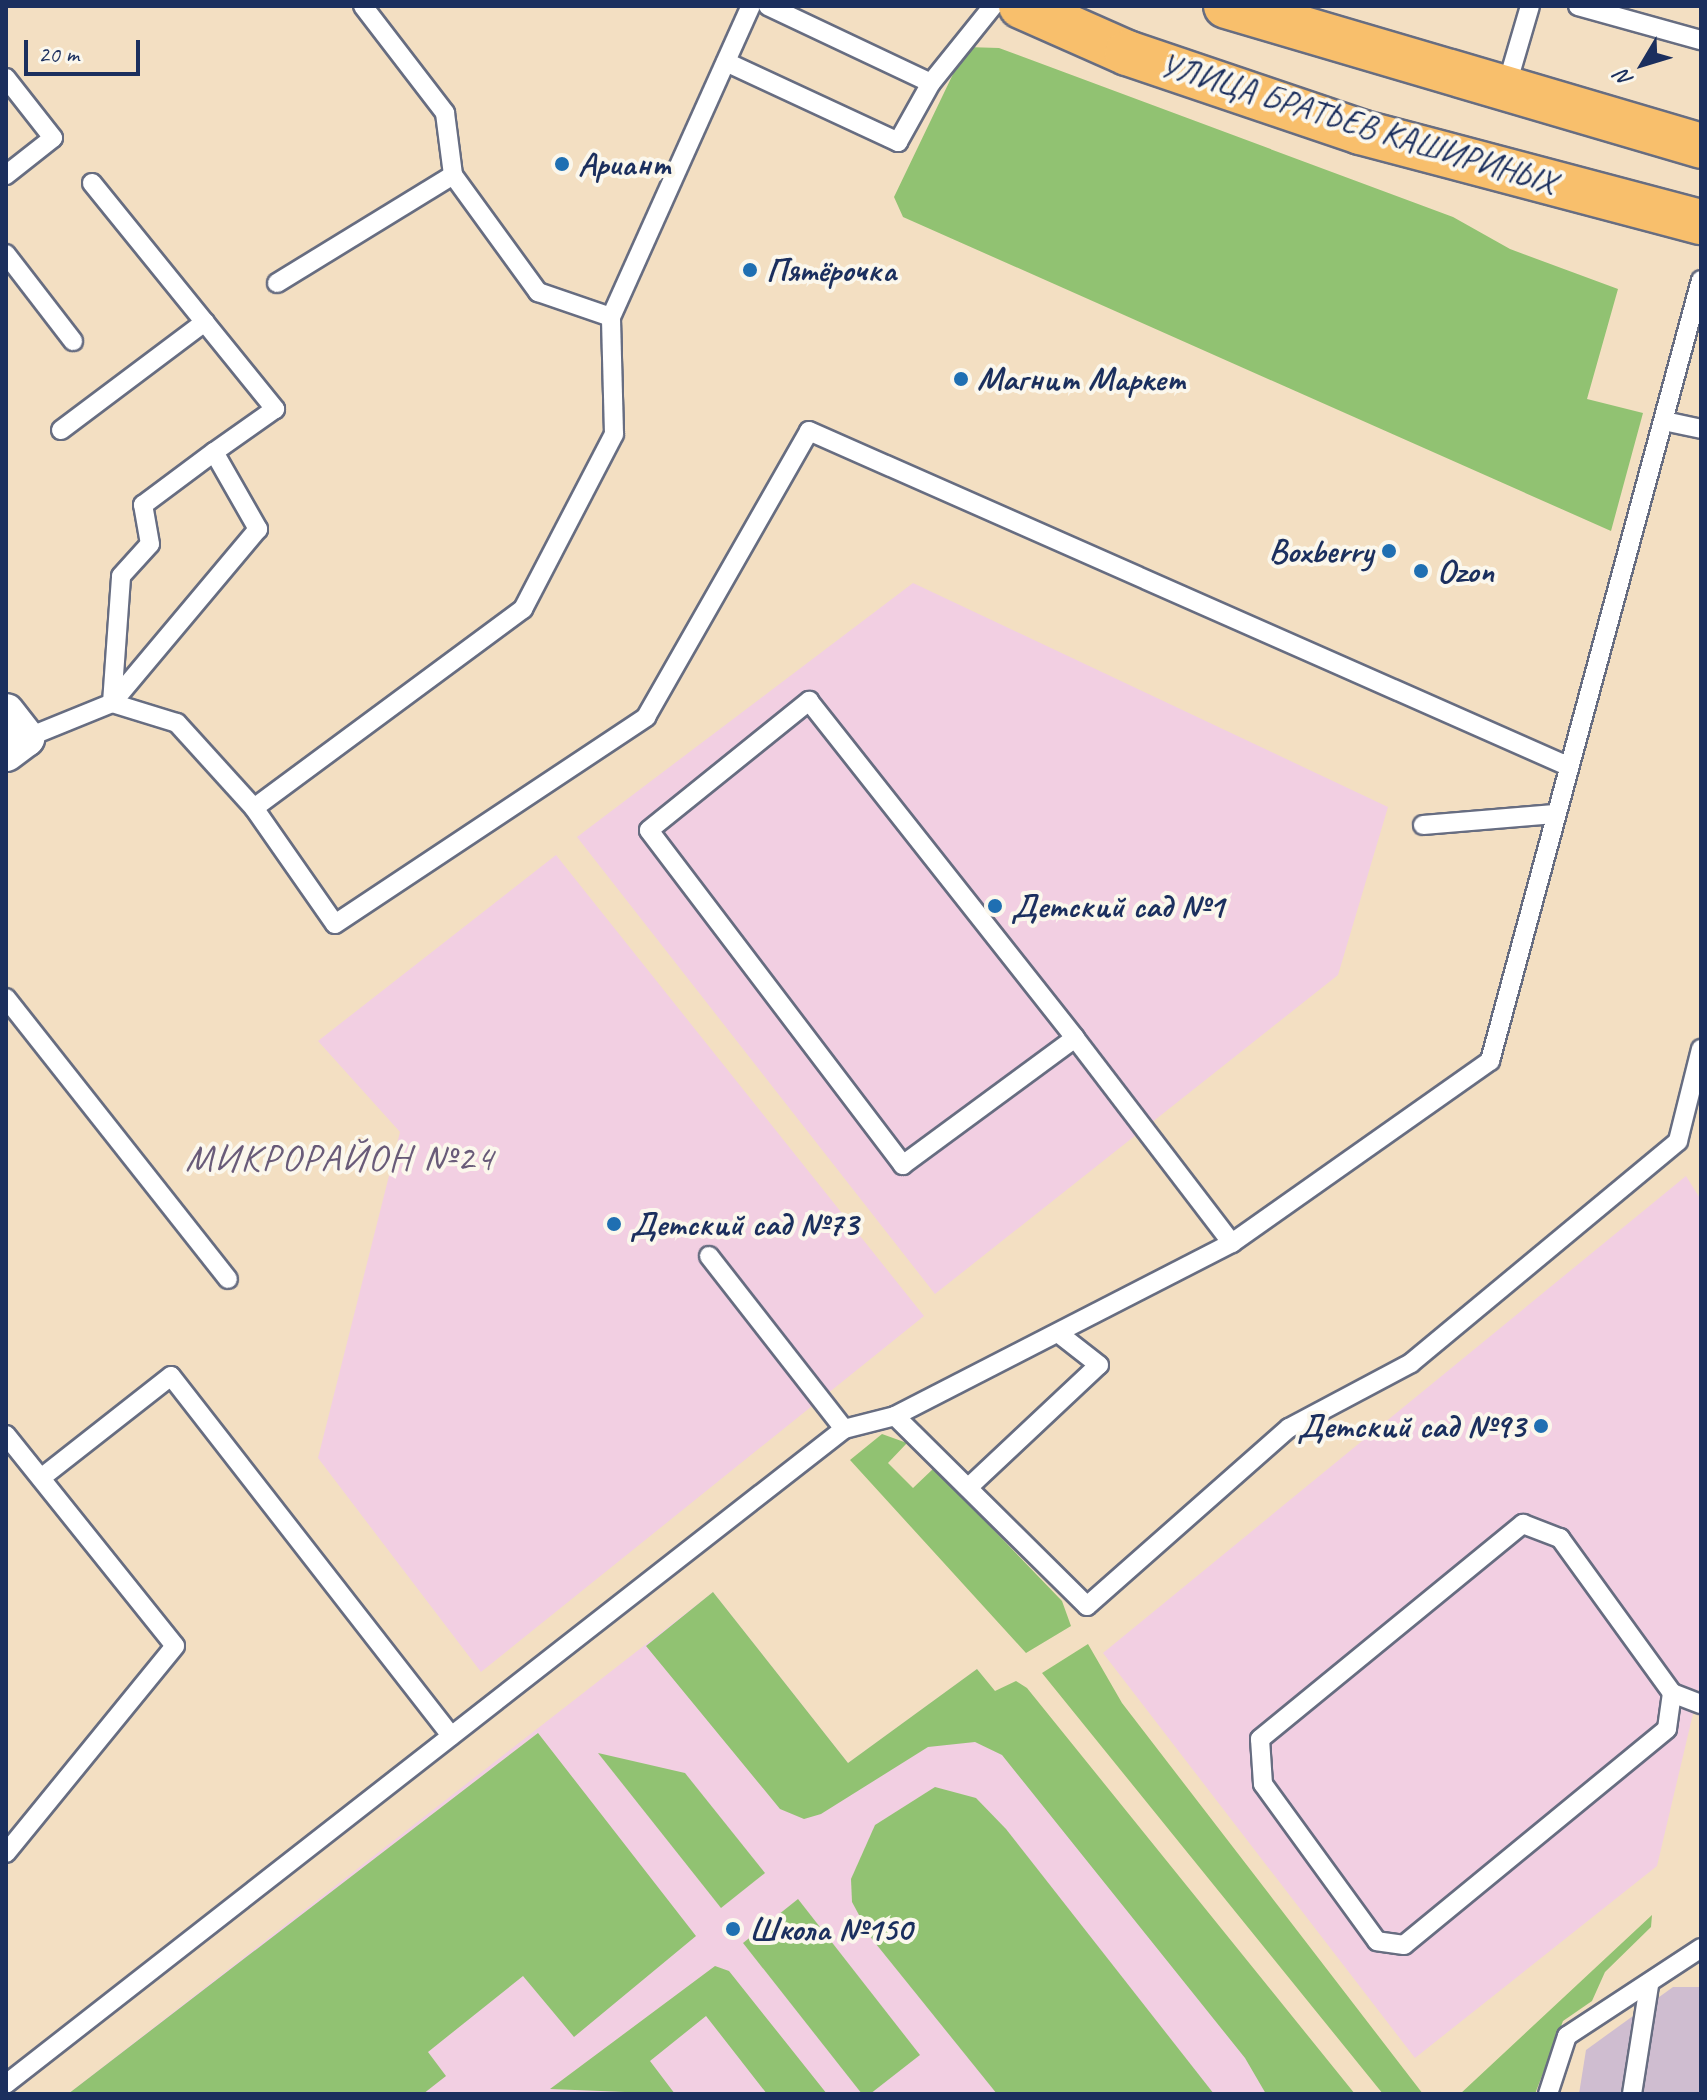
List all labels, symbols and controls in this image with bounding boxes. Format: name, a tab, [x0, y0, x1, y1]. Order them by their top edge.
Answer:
scale bar	[28, 24, 144, 74]
north arrow	[1603, 24, 1683, 104]
text: 20 m	[38, 39, 79, 69]
street label: УЛИЦА БРАТЬЕВ КАШИРИНЫХ	[1157, 44, 1559, 202]
text: N	[1609, 65, 1639, 93]
place label: Ариант	[578, 144, 671, 184]
marker: Ариант	[553, 155, 571, 173]
place label: Пятёрочка	[766, 250, 896, 290]
marker: Пятёрочка	[741, 261, 759, 279]
place label: Магнит Маркет	[977, 359, 1187, 399]
marker: Магнит Маркет	[952, 370, 970, 388]
place label: Boxberry	[1269, 531, 1373, 571]
marker: Boxberry	[1380, 542, 1398, 560]
place label: Ozon	[1437, 551, 1494, 591]
marker: Ozon	[1412, 562, 1430, 580]
place label: Детский сад №1	[1011, 886, 1224, 926]
marker: Детский сад №1	[986, 897, 1004, 915]
district label: МИКРОРАЙОН №24	[185, 1135, 495, 1181]
place label: Детский сад №73	[630, 1204, 858, 1244]
marker: Детский сад №73	[605, 1215, 623, 1233]
place label: Детский сад №93	[1297, 1406, 1525, 1446]
marker: Детский сад №93	[1532, 1417, 1550, 1435]
place label: Школа №150	[749, 1909, 912, 1949]
marker: Школа №150	[724, 1920, 742, 1938]

